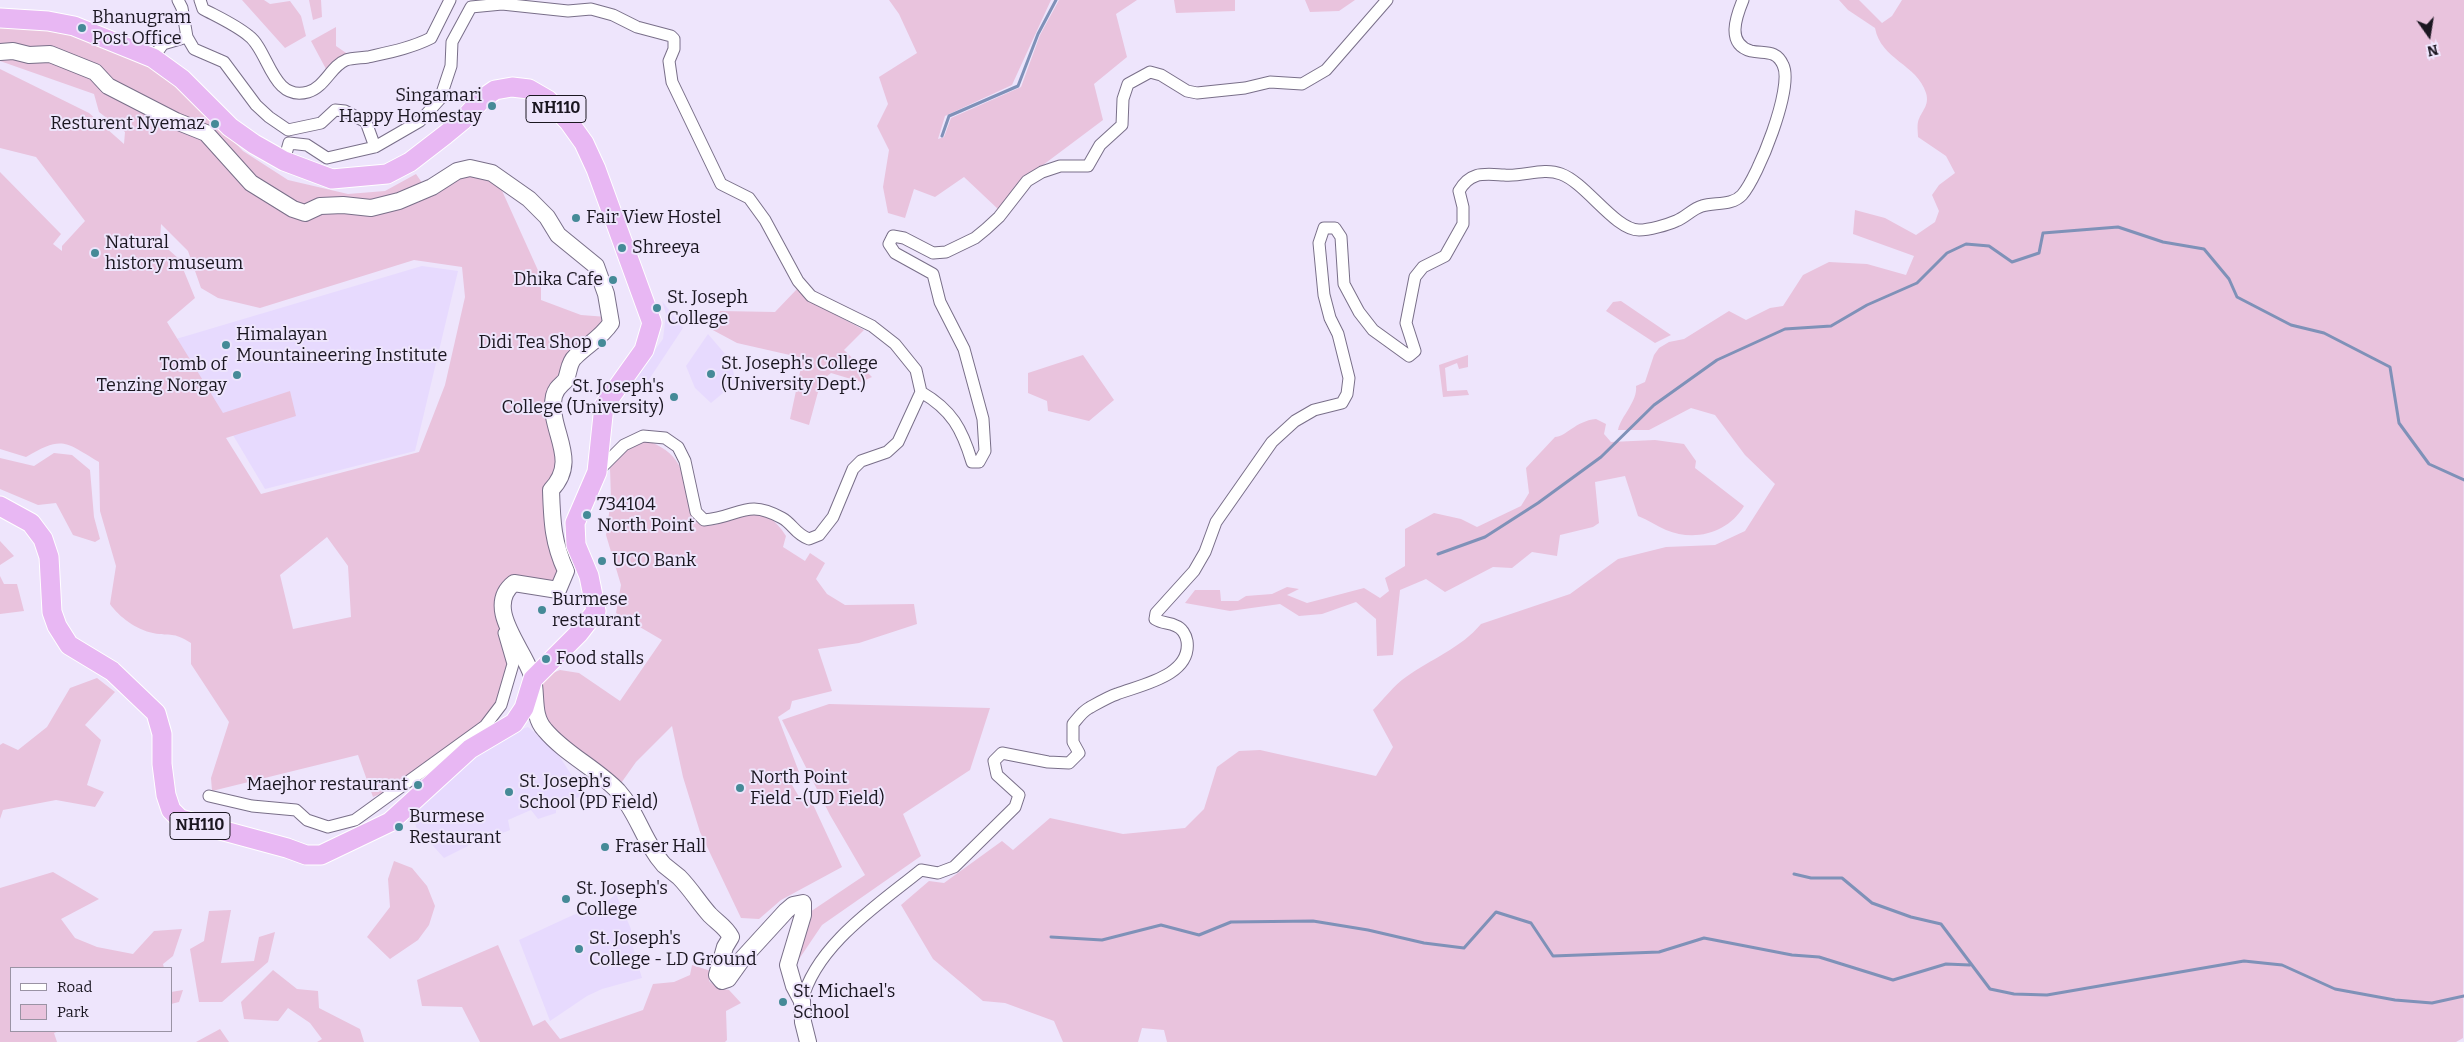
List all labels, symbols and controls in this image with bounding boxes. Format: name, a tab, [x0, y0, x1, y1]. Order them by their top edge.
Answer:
place label: Bhanugram Post Office	[92, 7, 191, 50]
north arrow	[2404, 10, 2454, 60]
marker: Bhanugram Post Office	[76, 22, 88, 34]
text: N	[2425, 41, 2440, 60]
place label: Singamari Happy Homestay	[339, 85, 482, 128]
road number: NH110	[526, 96, 586, 122]
marker: Singamari Happy Homestay	[486, 100, 498, 112]
place label: Resturent Nyemaz	[50, 113, 205, 135]
marker: Resturent Nyemaz	[209, 118, 221, 130]
place label: Fair View Hostel	[586, 207, 721, 229]
marker: Fair View Hostel	[570, 212, 582, 224]
place label: Natural history museum	[105, 232, 243, 274]
place label: Shreeya	[632, 237, 700, 259]
marker: Shreeya	[616, 242, 628, 254]
marker: Natural history museum	[89, 247, 101, 259]
place label: Dhika Cafe	[513, 269, 603, 291]
marker: Dhika Cafe	[607, 274, 619, 286]
place label: St. Joseph College	[667, 287, 748, 330]
marker: St. Joseph College	[651, 302, 663, 314]
place label: Himalayan Mountaineering Institute	[236, 324, 447, 366]
place label: Didi Tea Shop	[478, 332, 592, 354]
marker: Didi Tea Shop	[596, 337, 608, 349]
marker: Himalayan Mountaineering Institute	[220, 339, 232, 351]
place label: St. Joseph's College (University Dept.)	[721, 353, 878, 396]
place label: Tomb of Tenzing Norgay	[96, 354, 227, 396]
marker: St. Joseph's College (University Dept.)	[705, 368, 717, 380]
marker: Tomb of Tenzing Norgay	[231, 369, 243, 381]
place label: St. Joseph's College (University)	[502, 376, 664, 418]
marker: St. Joseph's College (University)	[668, 391, 680, 403]
place label: 734104 North Point	[597, 494, 694, 536]
marker: 734104 North Point	[581, 509, 593, 521]
place label: UCO Bank	[612, 550, 696, 572]
marker: UCO Bank	[596, 555, 608, 567]
place label: Burmese restaurant	[552, 589, 640, 632]
marker: Burmese restaurant	[536, 604, 548, 616]
place label: Food stalls	[556, 648, 644, 670]
marker: Food stalls	[540, 653, 552, 665]
place label: North Point Field -(UD Field)	[750, 767, 885, 810]
place label: St. Joseph's School (PD Field)	[519, 771, 658, 814]
place label: Maejhor restaurant	[246, 774, 408, 796]
marker: Maejhor restaurant	[412, 779, 424, 791]
marker: North Point Field -(UD Field)	[734, 782, 746, 794]
marker: St. Joseph's School (PD Field)	[503, 786, 515, 798]
place label: Burmese Restaurant	[409, 806, 501, 849]
road number: NH110	[170, 812, 230, 839]
marker: Burmese Restaurant	[393, 821, 405, 833]
place label: Fraser Hall	[615, 836, 706, 858]
marker: Fraser Hall	[599, 841, 611, 853]
place label: St. Joseph's College	[576, 878, 668, 921]
marker: St. Joseph's College	[560, 893, 572, 905]
place label: St. Joseph's College - LD Ground	[589, 928, 757, 971]
marker: St. Joseph's College - LD Ground	[573, 943, 585, 955]
legend	[10, 967, 172, 1032]
text: Road	[57, 978, 92, 996]
place label: St. Michael's School	[793, 981, 895, 1024]
marker: St. Michael's School	[777, 996, 789, 1008]
text: Park	[57, 1003, 89, 1021]

